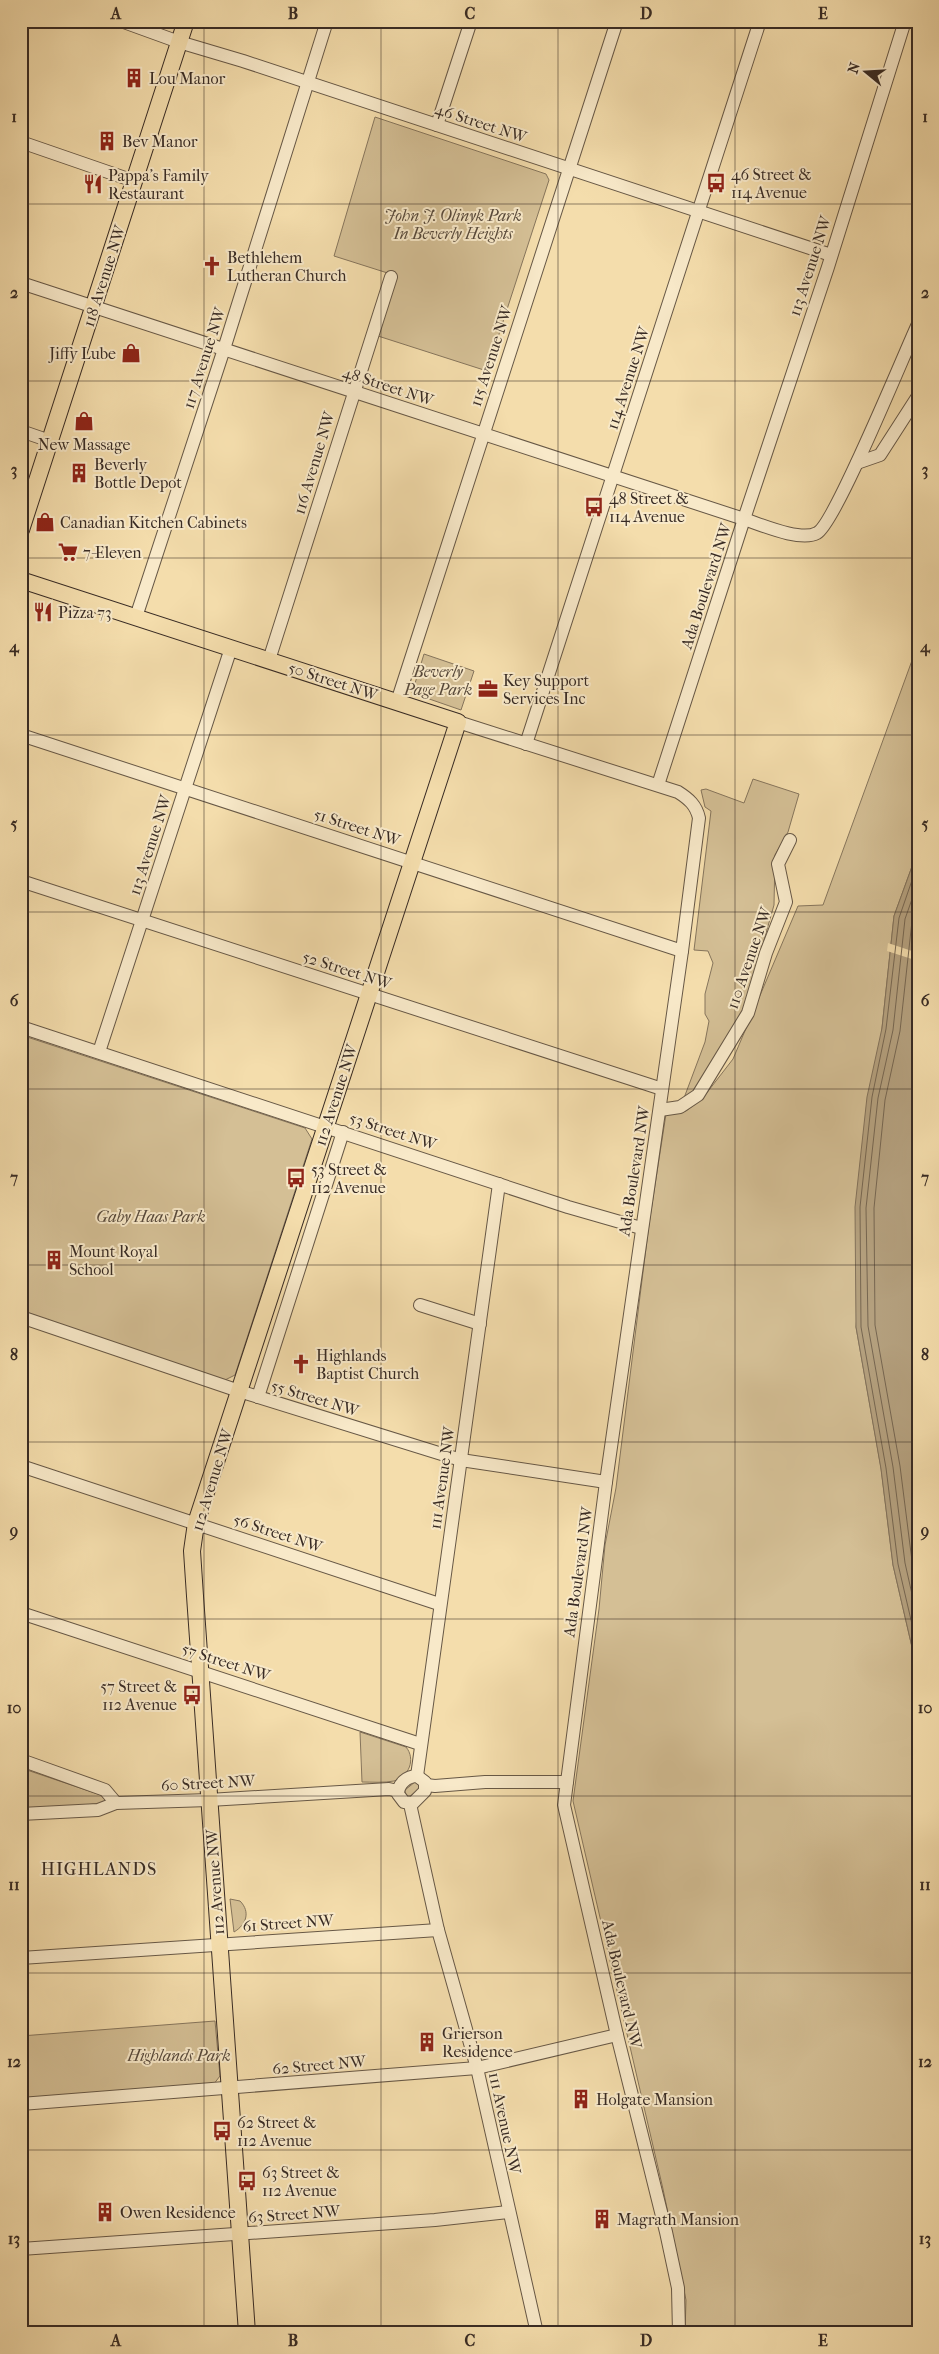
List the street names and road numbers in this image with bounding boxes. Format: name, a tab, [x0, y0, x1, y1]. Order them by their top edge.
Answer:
street label: 46 Street NW	[433, 99, 530, 147]
street label: 113 Avenue NW	[785, 212, 836, 319]
street label: 118 Avenue NW	[79, 222, 130, 329]
street label: 115 Avenue NW	[466, 302, 517, 409]
street label: 117 Avenue NW	[179, 304, 230, 411]
street label: 114 Avenue NW	[602, 323, 654, 432]
street label: 48 Street NW	[340, 362, 437, 410]
street label: 116 Avenue NW	[289, 408, 339, 517]
street label: Ada Boulevard NW	[676, 519, 736, 652]
street label: 50 Street NW	[286, 658, 381, 705]
street label: 113 Avenue NW	[125, 791, 176, 898]
street label: 51 Street NW	[311, 804, 404, 850]
street label: 110 Avenue NW	[723, 903, 776, 1011]
street label: 52 Street NW	[300, 947, 395, 994]
street label: 112 Avenue NW	[311, 1040, 362, 1148]
street label: Ada Boulevard NW	[614, 1103, 654, 1238]
street label: 53 Street NW	[347, 1108, 440, 1154]
street label: 55 Street NW	[269, 1376, 362, 1421]
street label: 111 Avenue NW	[425, 1424, 459, 1531]
street label: 112 Avenue NW	[187, 1425, 237, 1533]
street label: Ada Boulevard NW	[559, 1504, 597, 1639]
street label: 56 Street NW	[231, 1510, 326, 1557]
street label: 57 Street NW	[180, 1639, 274, 1686]
street label: 60 Street NW	[160, 1771, 257, 1795]
street label: 112 Avenue NW	[202, 1827, 228, 1936]
street label: 61 Street NW	[242, 1910, 335, 1936]
street label: Ada Boulevard NW	[598, 1917, 646, 2051]
street label: 62 Street NW	[271, 2051, 368, 2079]
street label: 111 Avenue NW	[485, 2070, 525, 2177]
street label: 63 Street NW	[247, 2201, 342, 2227]

